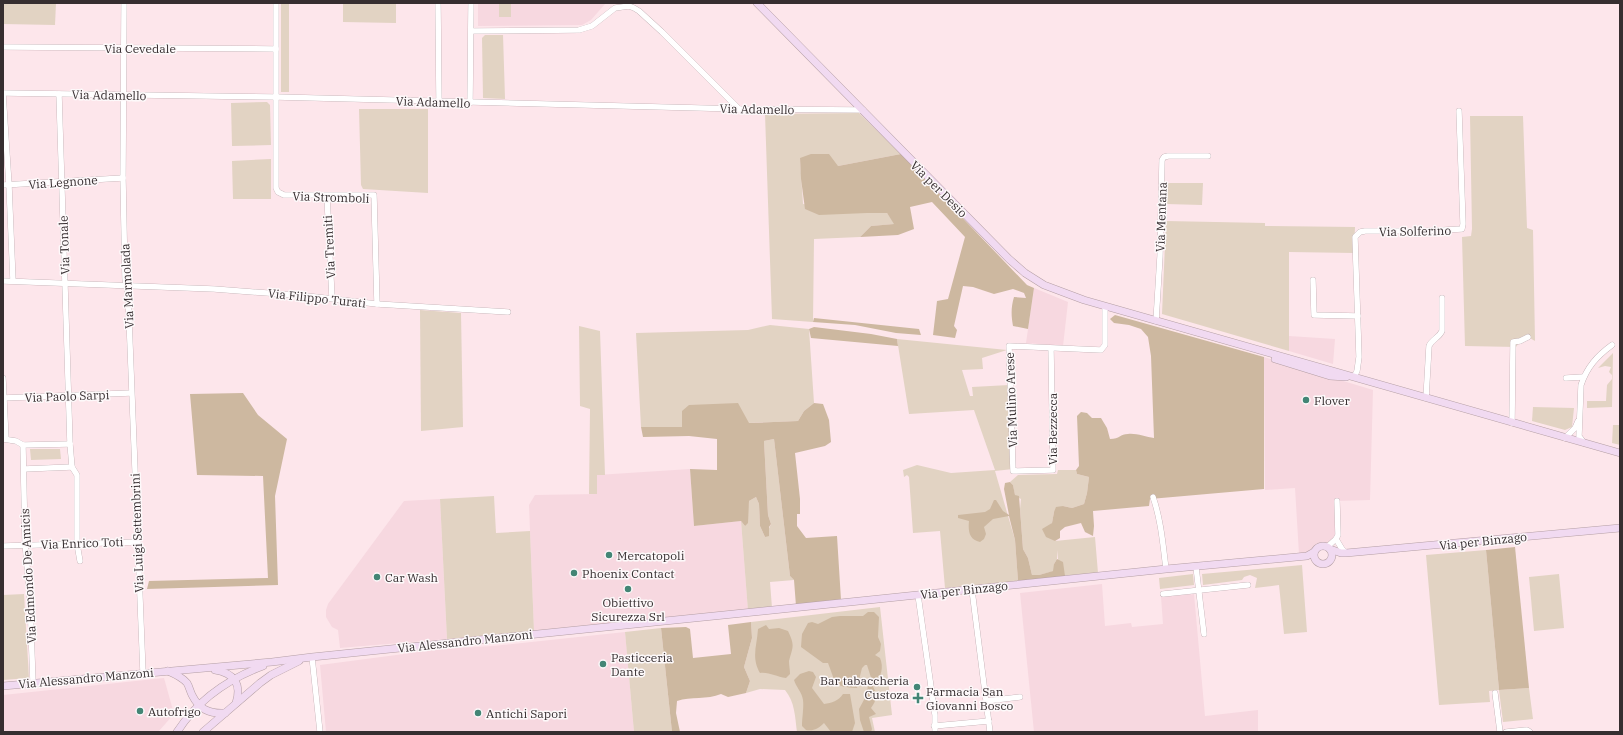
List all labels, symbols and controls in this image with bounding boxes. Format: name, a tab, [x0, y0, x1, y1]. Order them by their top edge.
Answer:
street label: Via Cevedale	[104, 41, 176, 56]
street label: Via Adamello	[72, 87, 147, 103]
street label: Via Adamello	[395, 93, 471, 111]
street label: Via Adamello	[720, 101, 795, 117]
street label: Via per Desio	[907, 157, 971, 221]
street label: Via Legnone	[28, 172, 98, 192]
street label: Via Mentana	[1152, 181, 1170, 252]
street label: Via Stromboli	[292, 188, 370, 206]
street label: Via Tonale	[55, 215, 73, 275]
street label: Via Tremiti	[320, 215, 338, 279]
street label: Via Solferino	[1379, 223, 1451, 239]
street label: Via Marmolada	[117, 243, 137, 329]
street label: Via Filippo Turati	[267, 285, 367, 311]
street label: Via Mulino Arese	[1002, 352, 1020, 448]
street label: Via Paolo Sarpi	[24, 387, 110, 405]
street label: Via Bezzecca	[1045, 392, 1060, 465]
place label: Flover	[1314, 393, 1350, 408]
marker: Flover	[1301, 395, 1311, 405]
street label: Via Luigi Settembrini	[127, 473, 147, 593]
street label: Via Edmondo De Amicis	[17, 508, 39, 644]
street label: Via per Binzago	[1438, 529, 1528, 553]
street label: Via Enrico Toti	[40, 534, 124, 552]
place label: Mercatopoli	[617, 548, 685, 563]
marker: Mercatopoli	[604, 550, 614, 560]
place label: Phoenix Contact	[582, 566, 675, 581]
marker: Phoenix Contact	[569, 568, 579, 578]
place label: Car Wash	[385, 570, 439, 585]
marker: Car Wash	[372, 572, 382, 582]
street label: Via per Binzago	[919, 578, 1009, 602]
marker: Obiettivo Sicurezza Srl	[623, 584, 633, 594]
place label: Obiettivo Sicurezza Srl	[591, 595, 665, 624]
street label: Via Alessandro Manzoni	[397, 626, 534, 656]
place label: Pasticceria Dante	[611, 650, 673, 679]
marker: Pasticceria Dante	[598, 659, 608, 669]
street label: Via Alessandro Manzoni	[18, 665, 155, 691]
place label: Bar tabaccheria Custoza	[820, 673, 909, 702]
marker: Bar tabaccheria Custoza	[912, 682, 922, 692]
place label: Farmacia San Giovanni Bosco	[926, 684, 1014, 713]
marker: Farmacia San Giovanni Bosco	[913, 693, 923, 703]
place label: Autofrigo	[148, 704, 201, 719]
marker: Autofrigo	[135, 706, 145, 716]
place label: Antichi Sapori	[486, 706, 567, 721]
marker: Antichi Sapori	[473, 708, 483, 718]

